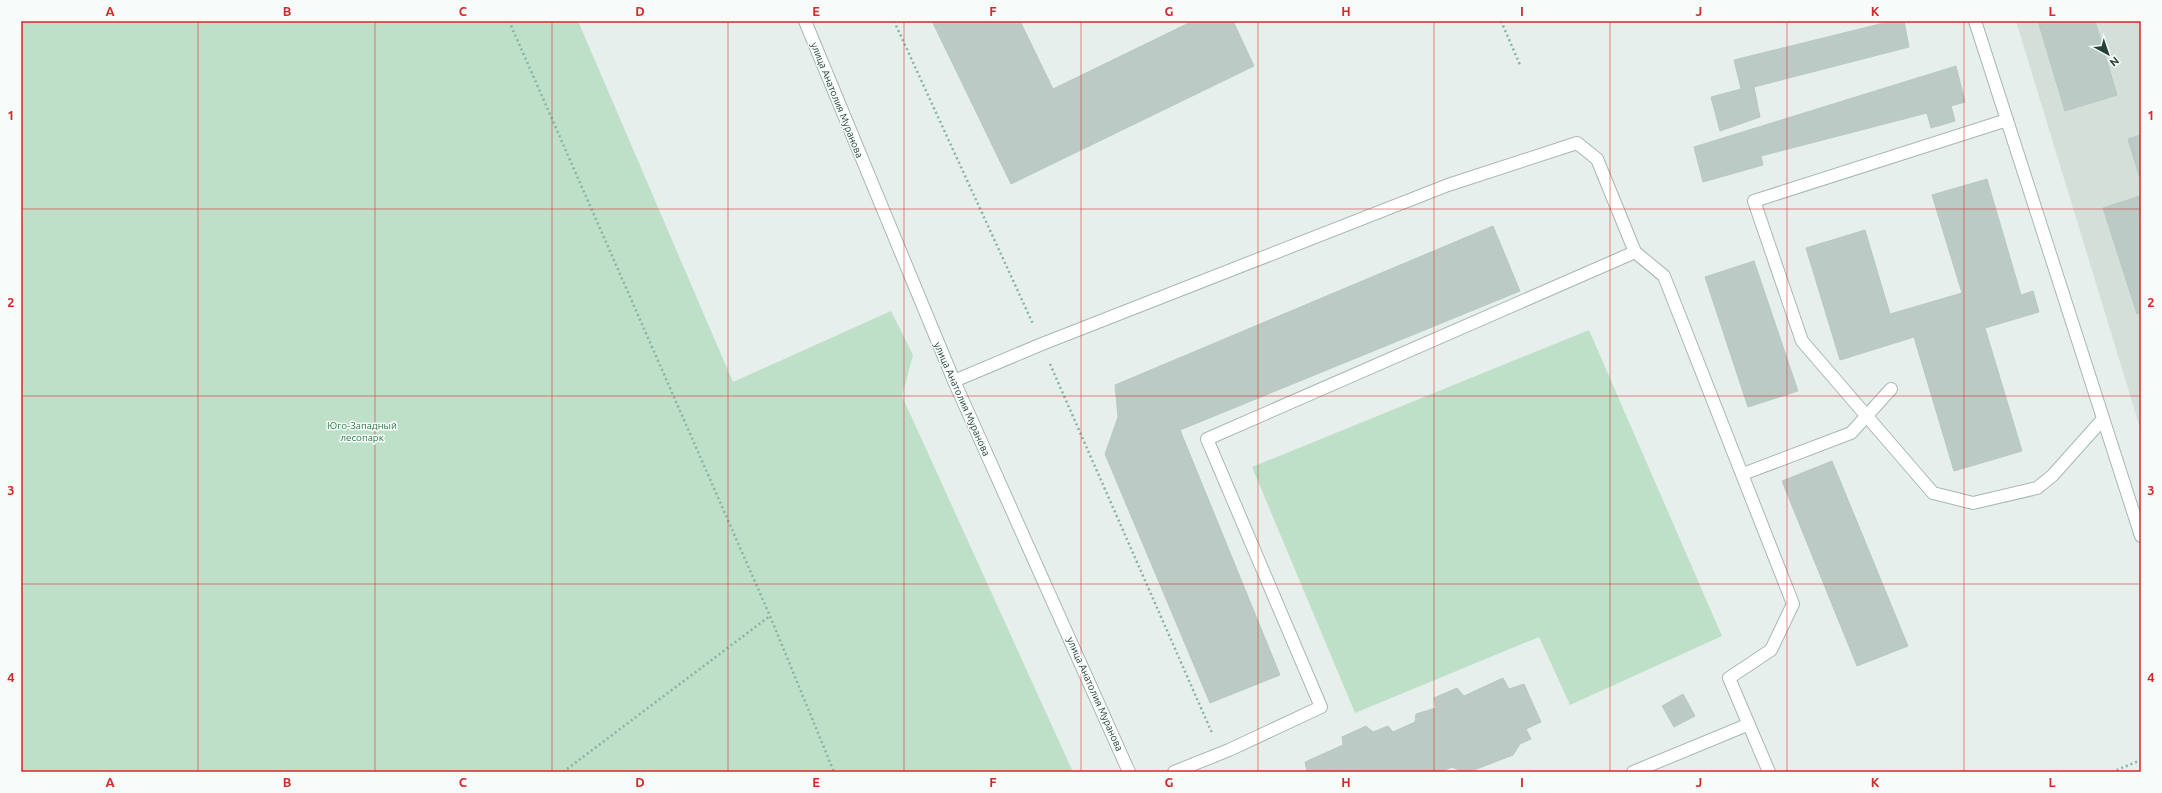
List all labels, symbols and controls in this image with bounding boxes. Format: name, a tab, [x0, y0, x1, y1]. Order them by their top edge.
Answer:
text: A	[105, 4, 115, 18]
text: B	[283, 4, 292, 18]
text: C	[459, 4, 468, 18]
text: D	[635, 4, 645, 18]
text: E	[812, 4, 820, 18]
text: F	[989, 4, 997, 18]
text: G	[1165, 4, 1174, 18]
text: H	[1341, 4, 1351, 18]
text: I	[1520, 4, 1524, 18]
text: J	[1696, 4, 1702, 18]
text: K	[1871, 4, 1880, 18]
text: L	[2048, 4, 2056, 18]
north arrow	[2088, 34, 2128, 74]
street label: улица Анатолия Муранова	[809, 41, 865, 159]
text: N	[2107, 54, 2121, 69]
text: 1	[7, 108, 15, 122]
text: 1	[2147, 108, 2155, 122]
text: 2	[7, 295, 15, 309]
text: 2	[2147, 295, 2155, 309]
street label: улица Анатолия Муранова	[932, 340, 992, 458]
park label: Юго-Западный лесопарк	[327, 420, 397, 443]
text: 3	[7, 483, 15, 497]
text: 3	[2147, 483, 2155, 497]
street label: улица Анатолия Муранова	[1065, 635, 1125, 753]
text: 4	[7, 670, 15, 684]
text: 4	[2147, 670, 2155, 684]
text: A	[105, 775, 115, 789]
text: B	[283, 775, 292, 789]
text: C	[459, 775, 468, 789]
text: D	[635, 775, 645, 789]
text: E	[812, 775, 820, 789]
text: F	[989, 775, 997, 789]
text: G	[1165, 775, 1174, 789]
text: H	[1341, 775, 1351, 789]
text: I	[1520, 775, 1524, 789]
text: J	[1696, 775, 1702, 789]
text: K	[1871, 775, 1880, 789]
text: L	[2048, 775, 2056, 789]

